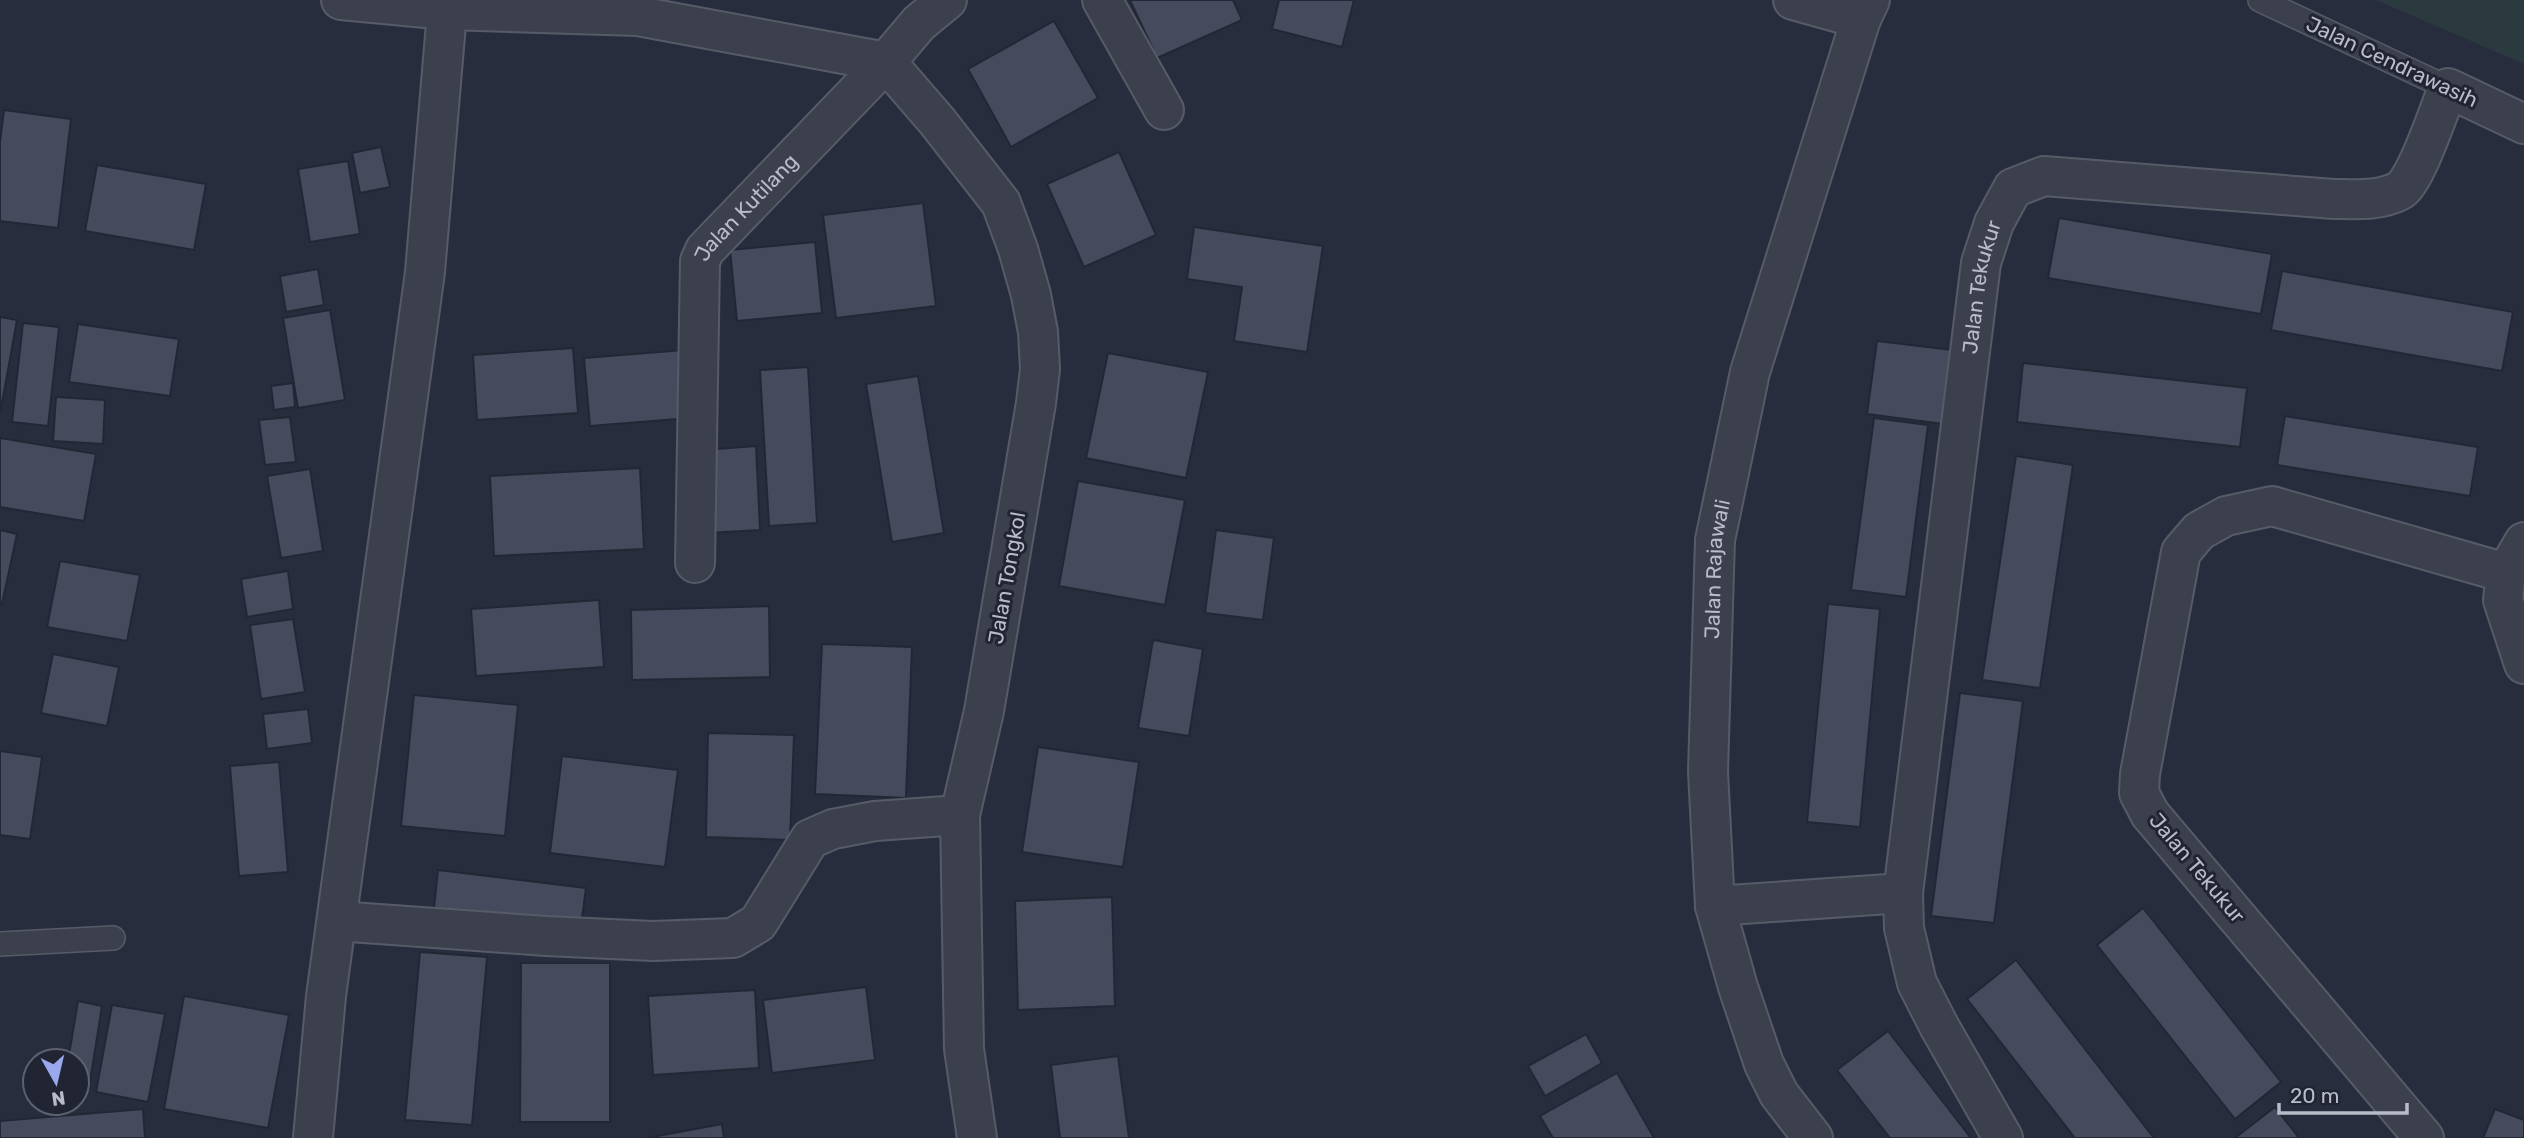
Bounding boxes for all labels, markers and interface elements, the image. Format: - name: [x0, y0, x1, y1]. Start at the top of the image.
- street label: Jalan Cendrawasih: [2302, 11, 2482, 112]
- street label: Jalan Kutilang: [689, 148, 803, 265]
- street label: Jalan Tekukur: [1957, 217, 2006, 355]
- street label: Jalan Rajawali: [1699, 497, 1735, 639]
- street label: Jalan Tongkol: [983, 510, 1030, 646]
- street label: Jalan Tekukur: [2144, 808, 2251, 928]
- north arrow: [21, 1047, 91, 1117]
- scale bar: [2279, 1072, 2407, 1116]
- text: 20 m: [2290, 1083, 2339, 1108]
- text: N: [50, 1086, 67, 1111]

